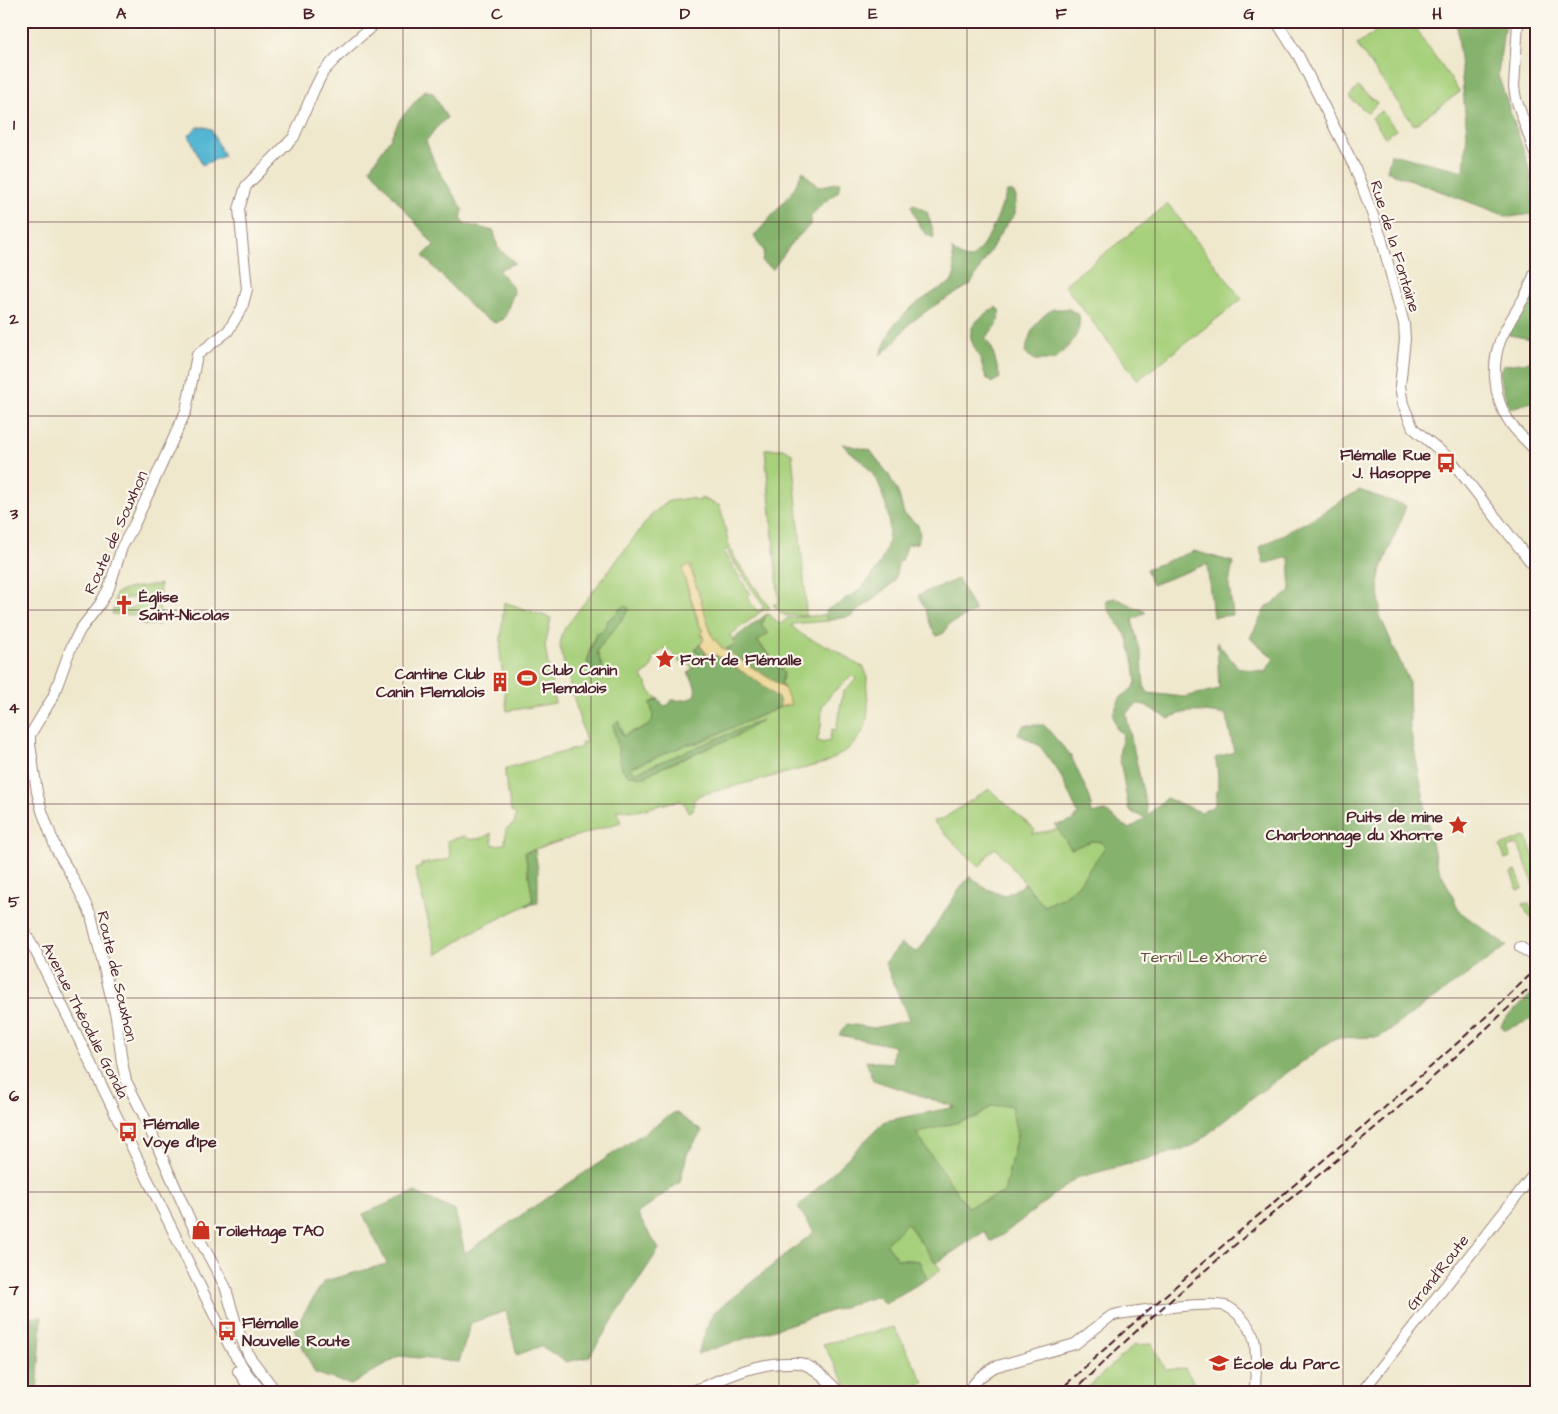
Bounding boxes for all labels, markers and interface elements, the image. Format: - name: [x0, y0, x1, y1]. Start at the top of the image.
- text: A: [116, 3, 127, 25]
- text: B: [303, 3, 315, 25]
- text: C: [491, 3, 503, 25]
- text: D: [680, 3, 691, 25]
- text: E: [868, 3, 878, 25]
- text: F: [1055, 3, 1067, 25]
- text: G: [1243, 3, 1255, 25]
- text: H: [1432, 3, 1442, 25]
- text: 1: [13, 114, 16, 136]
- street label: Rue de la Fontaine: [1365, 178, 1426, 315]
- text: 2: [8, 308, 19, 330]
- place label: Flémalle Rue J. Hasoppe: [1340, 444, 1431, 484]
- bus stop icon: Flémalle Rue J. Hasoppe: [1435, 452, 1457, 474]
- street label: Route de Souxhon: [79, 467, 153, 598]
- text: 3: [9, 503, 19, 525]
- place label: Église Saint-Nicolas: [138, 586, 230, 626]
- church icon: Église Saint-Nicolas: [113, 594, 135, 616]
- place icon: Fort de Flémalle: [654, 648, 676, 670]
- place label: Fort de Flémalle: [680, 649, 802, 671]
- place label: Club Canin Flemalois: [542, 659, 617, 699]
- place label: Cantine Club Canin Flemalois: [376, 663, 485, 703]
- sports icon: Club Canin Flemalois: [516, 667, 538, 689]
- building icon: Cantine Club Canin Flemalois: [489, 671, 511, 693]
- text: 4: [9, 697, 20, 719]
- place label: Puits de mine Charbonnage du Xhorre: [1266, 806, 1443, 848]
- place icon: Puits de mine Charbonnage du Xhorre: [1447, 814, 1469, 836]
- text: 5: [8, 891, 20, 913]
- street label: Route de Souxhon: [91, 909, 143, 1044]
- street label: Avenue Théodule Gonda: [36, 939, 134, 1102]
- park label: Terril Le Xhorré: [1141, 946, 1268, 968]
- text: 6: [9, 1085, 19, 1107]
- place label: Flémalle Voye d'Ipe: [142, 1113, 217, 1154]
- bus stop icon: Flémalle Voye d'Ipe: [117, 1121, 139, 1143]
- shop icon: Toilettage TAO: [190, 1219, 212, 1241]
- place label: Toilettage TAO: [215, 1220, 324, 1244]
- street label: Grand'Route: [1401, 1230, 1475, 1315]
- text: 7: [8, 1279, 19, 1301]
- place label: Flémalle Nouvelle Route: [242, 1312, 350, 1352]
- bus stop icon: Flémalle Nouvelle Route: [216, 1320, 238, 1342]
- school or university icon: École du Parc: [1208, 1352, 1230, 1374]
- place label: École du Parc: [1234, 1353, 1341, 1375]

